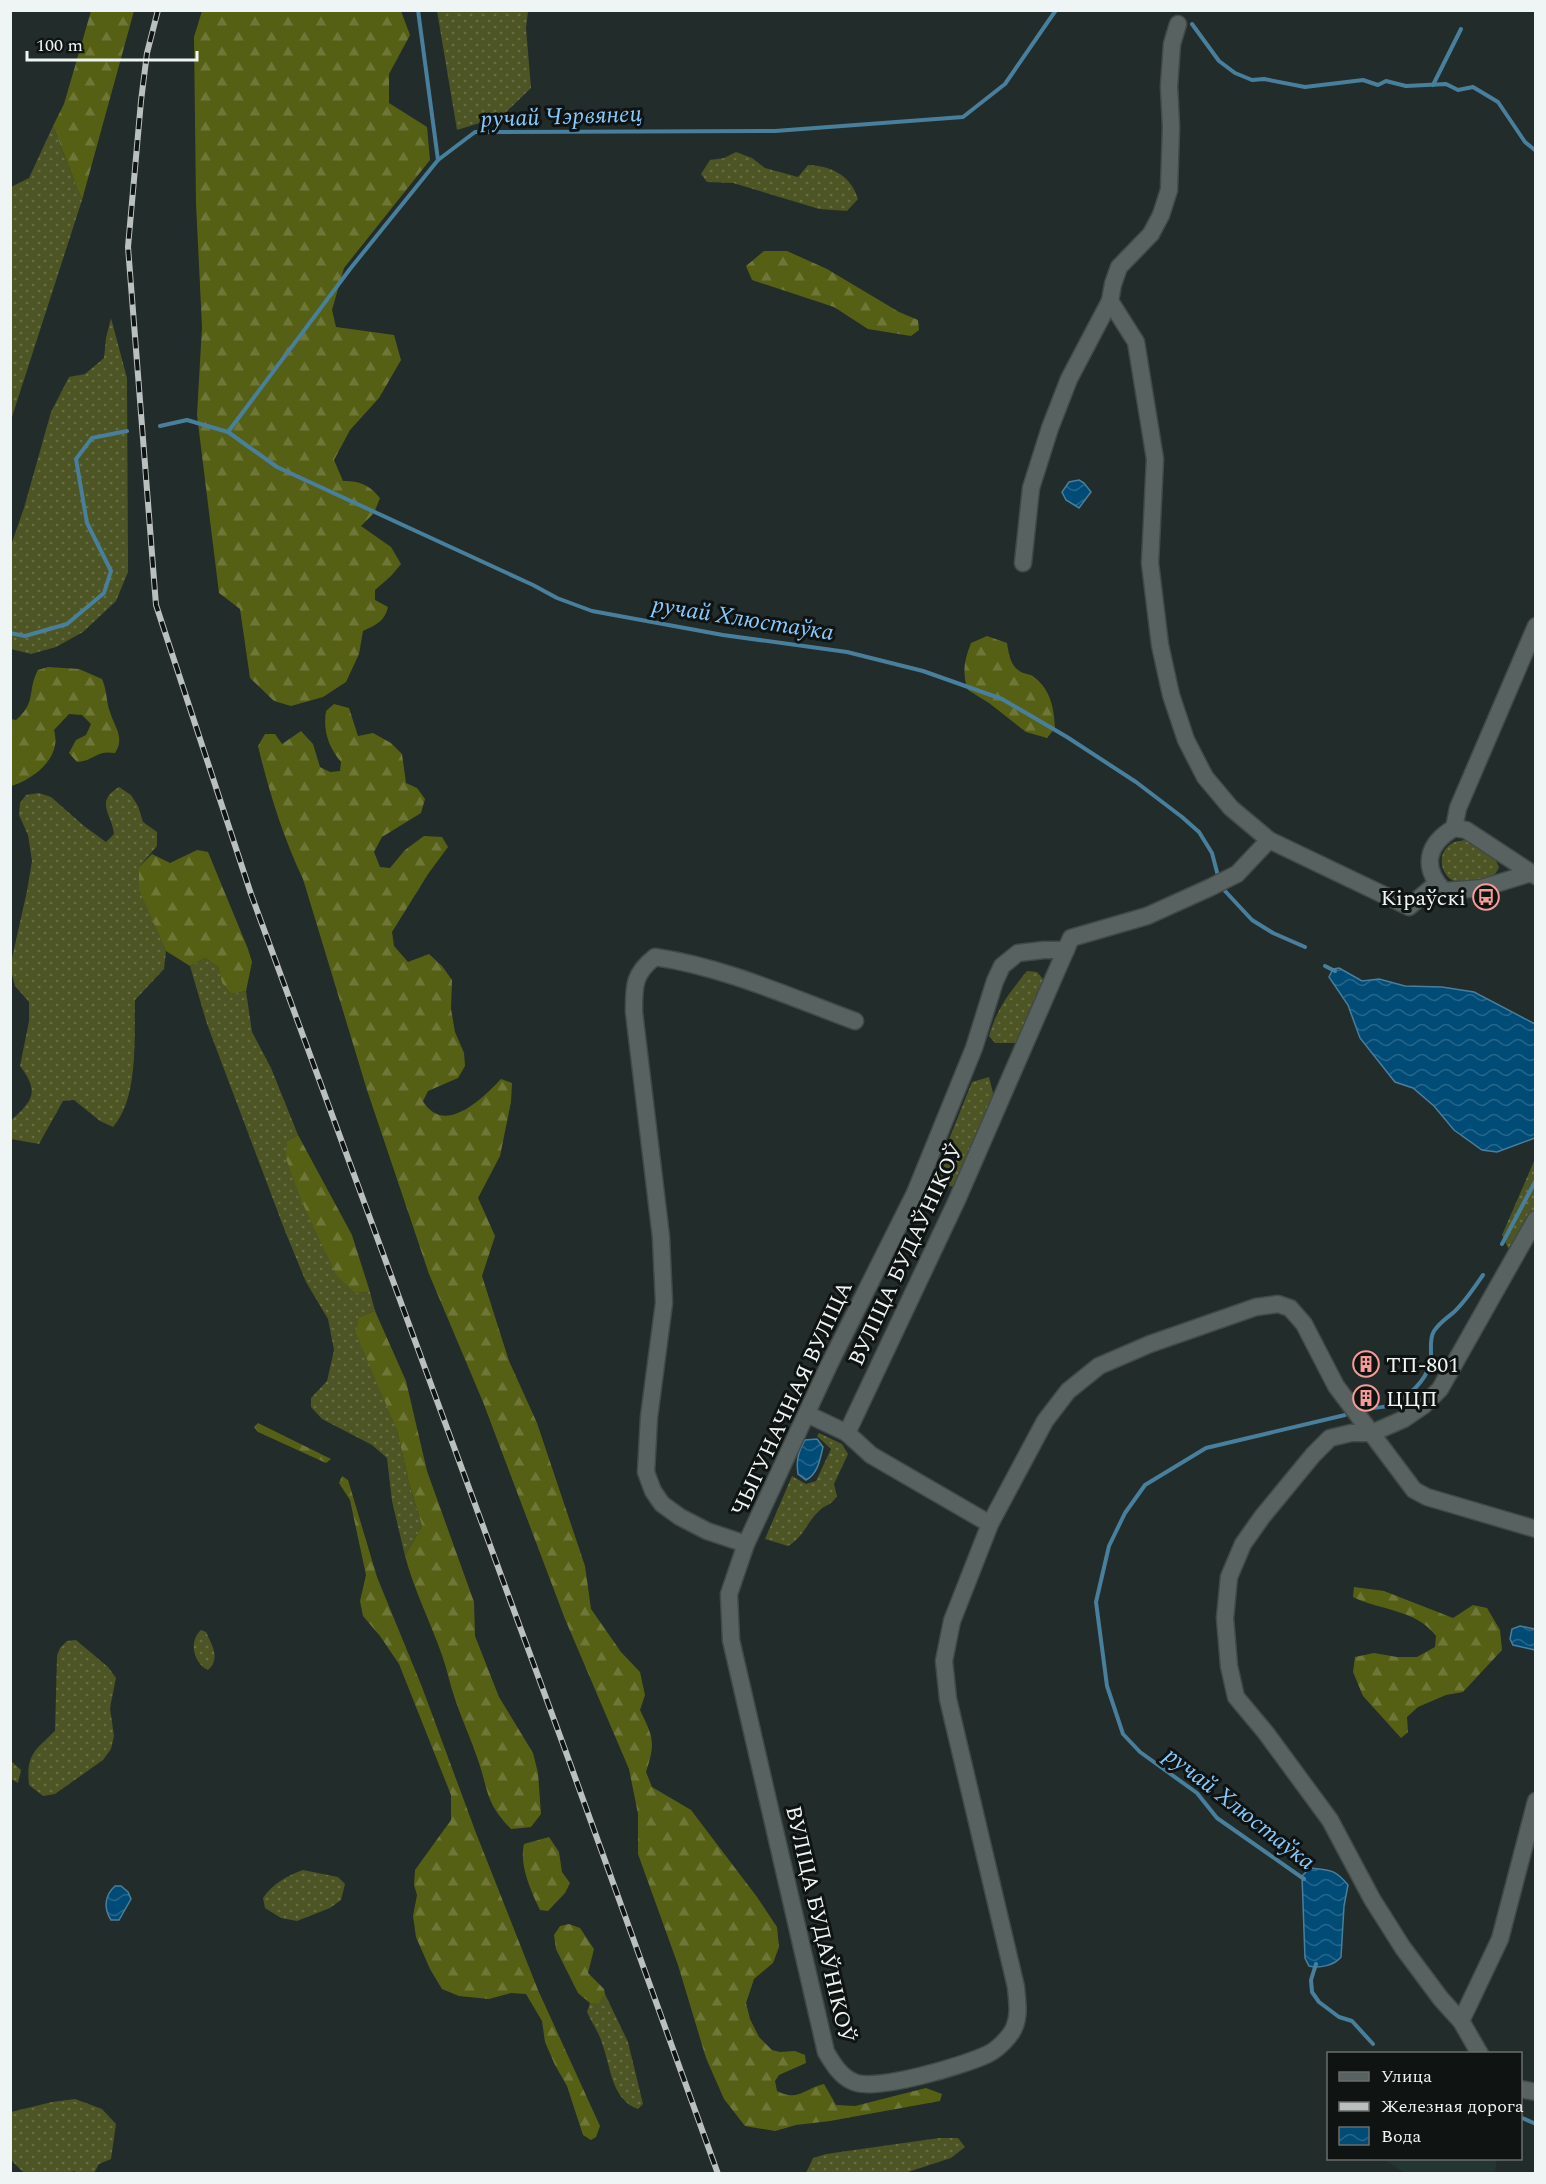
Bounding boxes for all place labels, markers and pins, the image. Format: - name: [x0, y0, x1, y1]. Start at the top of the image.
- place label: Кіраўскі: [1380, 882, 1466, 915]
- bus stop icon: Кіраўскі: [1471, 882, 1501, 912]
- building icon: ТП-801: [1351, 1349, 1381, 1379]
- place label: ТП-801: [1386, 1349, 1459, 1382]
- building icon: ЦЦП: [1351, 1383, 1381, 1413]
- place label: ЦЦП: [1386, 1383, 1438, 1416]

